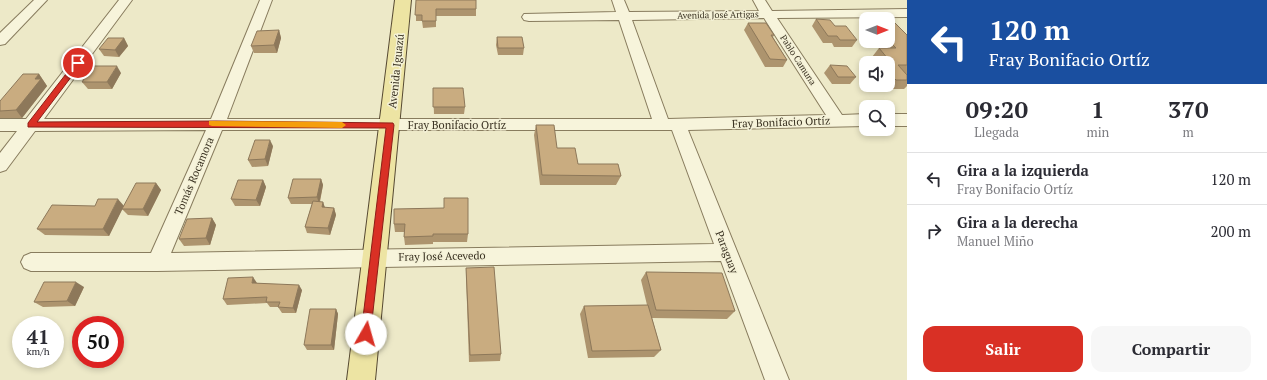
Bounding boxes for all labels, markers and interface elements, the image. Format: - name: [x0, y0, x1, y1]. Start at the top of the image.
- street label: Avenida José Artigas: [677, 8, 759, 22]
- text: 120 m: [989, 11, 1070, 48]
- north arrow: [859, 12, 895, 48]
- map controls: [859, 12, 895, 136]
- icon: left: [923, 16, 975, 68]
- street label: Avenida Iguazú: [385, 32, 407, 109]
- street label: Pablo Camuna: [777, 32, 819, 88]
- pin: [61, 46, 95, 80]
- text: Fray Bonifacio Ortíz: [989, 47, 1150, 71]
- icon: arrive: [67, 52, 89, 74]
- button: sound: [859, 56, 895, 92]
- text: 09:20: [965, 93, 1028, 125]
- text: 1: [1091, 93, 1105, 125]
- text: 370: [1168, 93, 1208, 125]
- button: search: [859, 100, 895, 136]
- street label: Fray Bonifacio Ortíz: [732, 113, 830, 131]
- street label: Fray Bonifacio Ortíz: [408, 118, 506, 132]
- text: Llegada: [974, 123, 1019, 141]
- text: min: [1086, 123, 1109, 141]
- text: m: [1183, 123, 1194, 141]
- street label: Tomás Rocamora: [171, 134, 217, 217]
- text: Gira a la izquierda: [957, 160, 1089, 180]
- icon: left: [923, 168, 945, 190]
- text: 120 m: [1210, 169, 1251, 189]
- text: Fray Bonifacio Ortíz: [957, 180, 1073, 198]
- text: Gira a la derecha: [957, 212, 1078, 232]
- icon: right: [923, 220, 945, 242]
- text: 200 m: [1210, 221, 1251, 241]
- street label: Paraguay: [712, 228, 742, 276]
- text: Manuel Miño: [957, 232, 1034, 250]
- street label: Fray José Acevedo: [398, 248, 486, 264]
- position arrow: [345, 313, 387, 355]
- speed limit sign: 50: [72, 316, 124, 368]
- text: 41: [27, 323, 49, 350]
- button: Salir: [923, 326, 1083, 372]
- button: Compartir: [1091, 326, 1251, 372]
- text: km/h: [26, 345, 50, 358]

